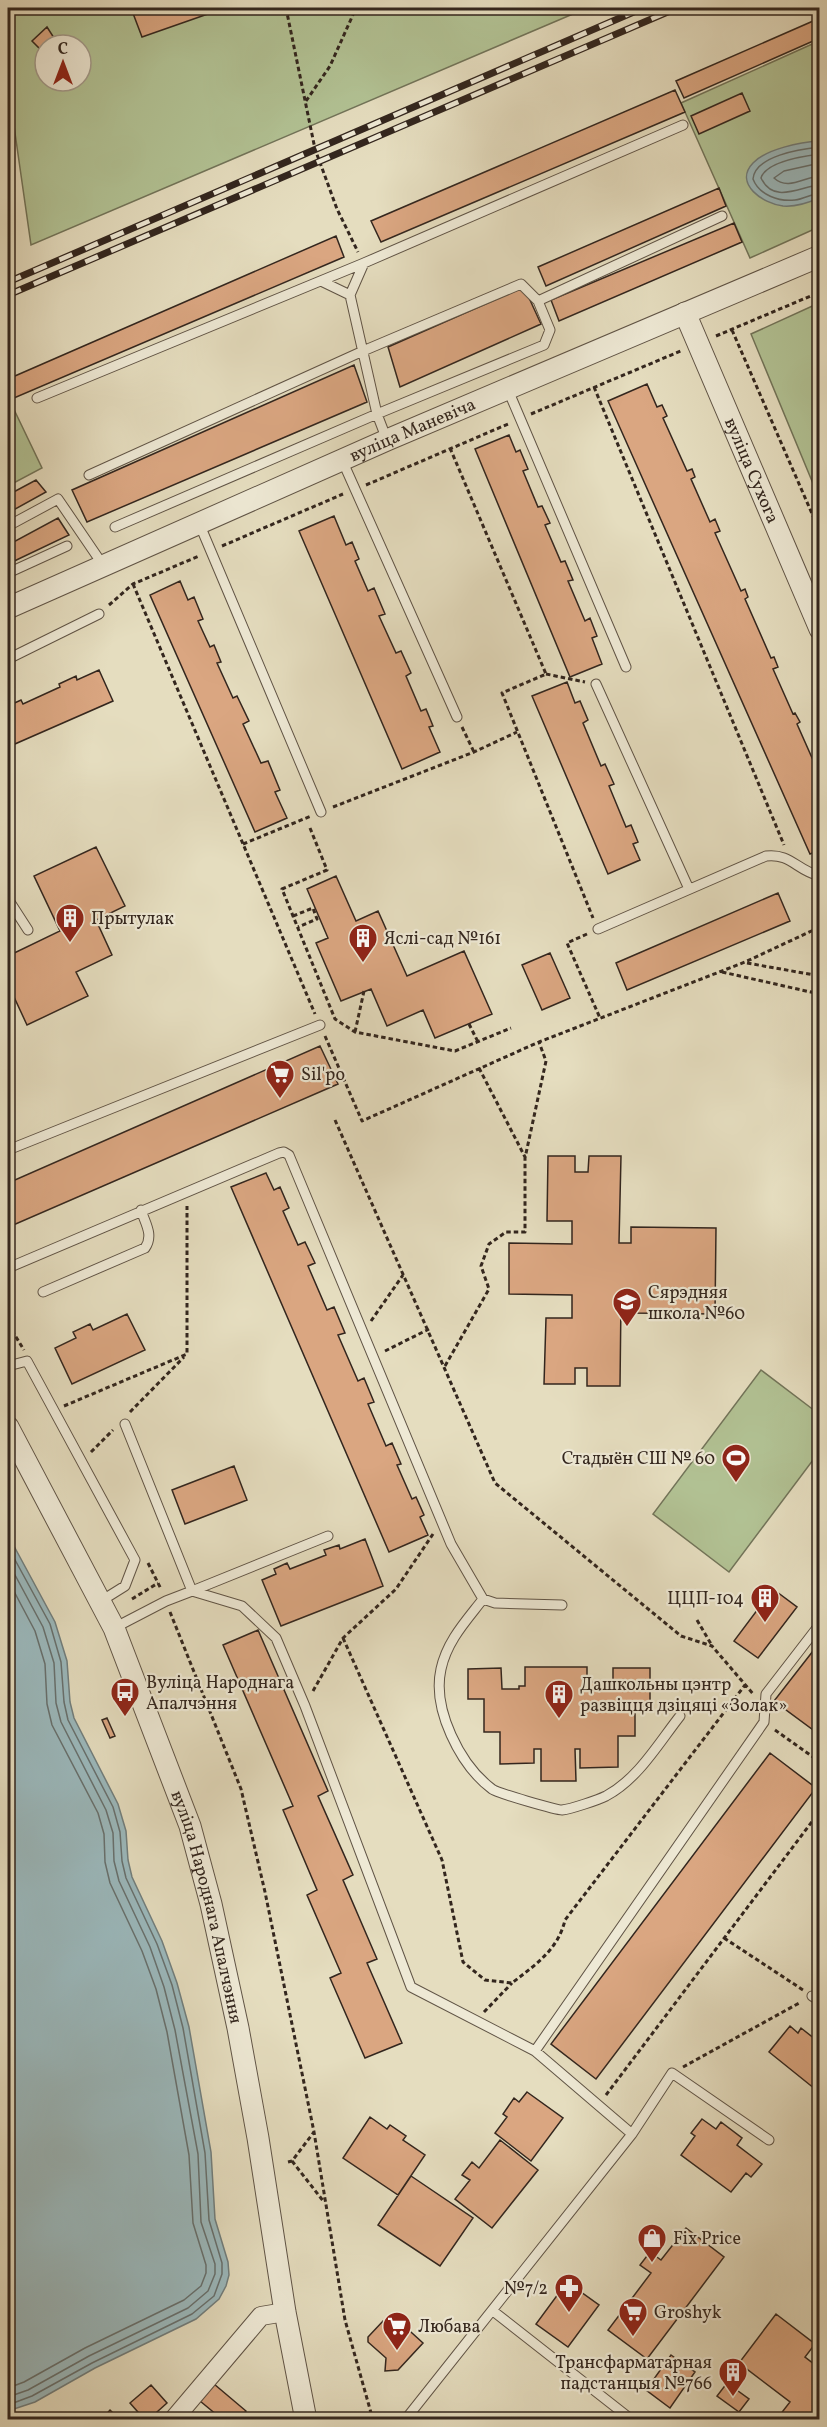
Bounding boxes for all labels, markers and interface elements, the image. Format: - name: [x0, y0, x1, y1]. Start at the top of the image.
- north arrow: [33, 33, 93, 93]
- text: С: [58, 39, 68, 61]
- street label: вуліца Маневіча: [346, 393, 480, 469]
- street label: вуліца Сухога: [717, 414, 784, 528]
- building icon: Прытулак: [54, 902, 86, 944]
- place label: Прытулак: [91, 907, 174, 932]
- building icon: Яслі-сад №161: [347, 922, 379, 964]
- place label: Яслі-сад №161: [384, 927, 501, 952]
- supermarket icon: Sil'po: [264, 1058, 296, 1100]
- place label: Sil'po: [301, 1063, 345, 1088]
- place label: Сярэдняя школа №60: [648, 1281, 745, 1327]
- school or university icon: Сярэдняя школа №60: [611, 1286, 643, 1328]
- sports icon: Стадыён СШ № 60: [720, 1442, 752, 1484]
- place label: Стадыён СШ № 60: [562, 1447, 715, 1472]
- building icon: ЦЦП-104: [749, 1582, 781, 1624]
- place label: ЦЦП-104: [667, 1587, 744, 1612]
- place label: Вуліца Народнага Апалчэння: [146, 1671, 294, 1717]
- place label: Дашкольны цэнтр развіцця дзіцяці «Золак»: [580, 1673, 787, 1719]
- bus stop icon: Вуліца Народнага Апалчэння: [109, 1676, 141, 1718]
- building icon: Дашкольны цэнтр развіцця дзіцяці «Золак»: [543, 1678, 575, 1720]
- street label: вуліца Народнага Апалчэння: [163, 1787, 248, 2026]
- shop icon: Fix Price: [636, 2222, 668, 2264]
- place label: Fix Price: [673, 2227, 741, 2252]
- pharmacy icon: №7/2: [553, 2272, 585, 2314]
- place label: №7/2: [504, 2277, 548, 2302]
- supermarket icon: Groshyk: [617, 2296, 649, 2338]
- place label: Groshyk: [654, 2301, 722, 2326]
- supermarket icon: Любава: [381, 2310, 413, 2352]
- place label: Любава: [418, 2315, 480, 2340]
- place label: Трансфарматарная падстанцыя №766: [555, 2351, 712, 2397]
- building icon: Трансфарматарная падстанцыя №766: [717, 2356, 749, 2398]

